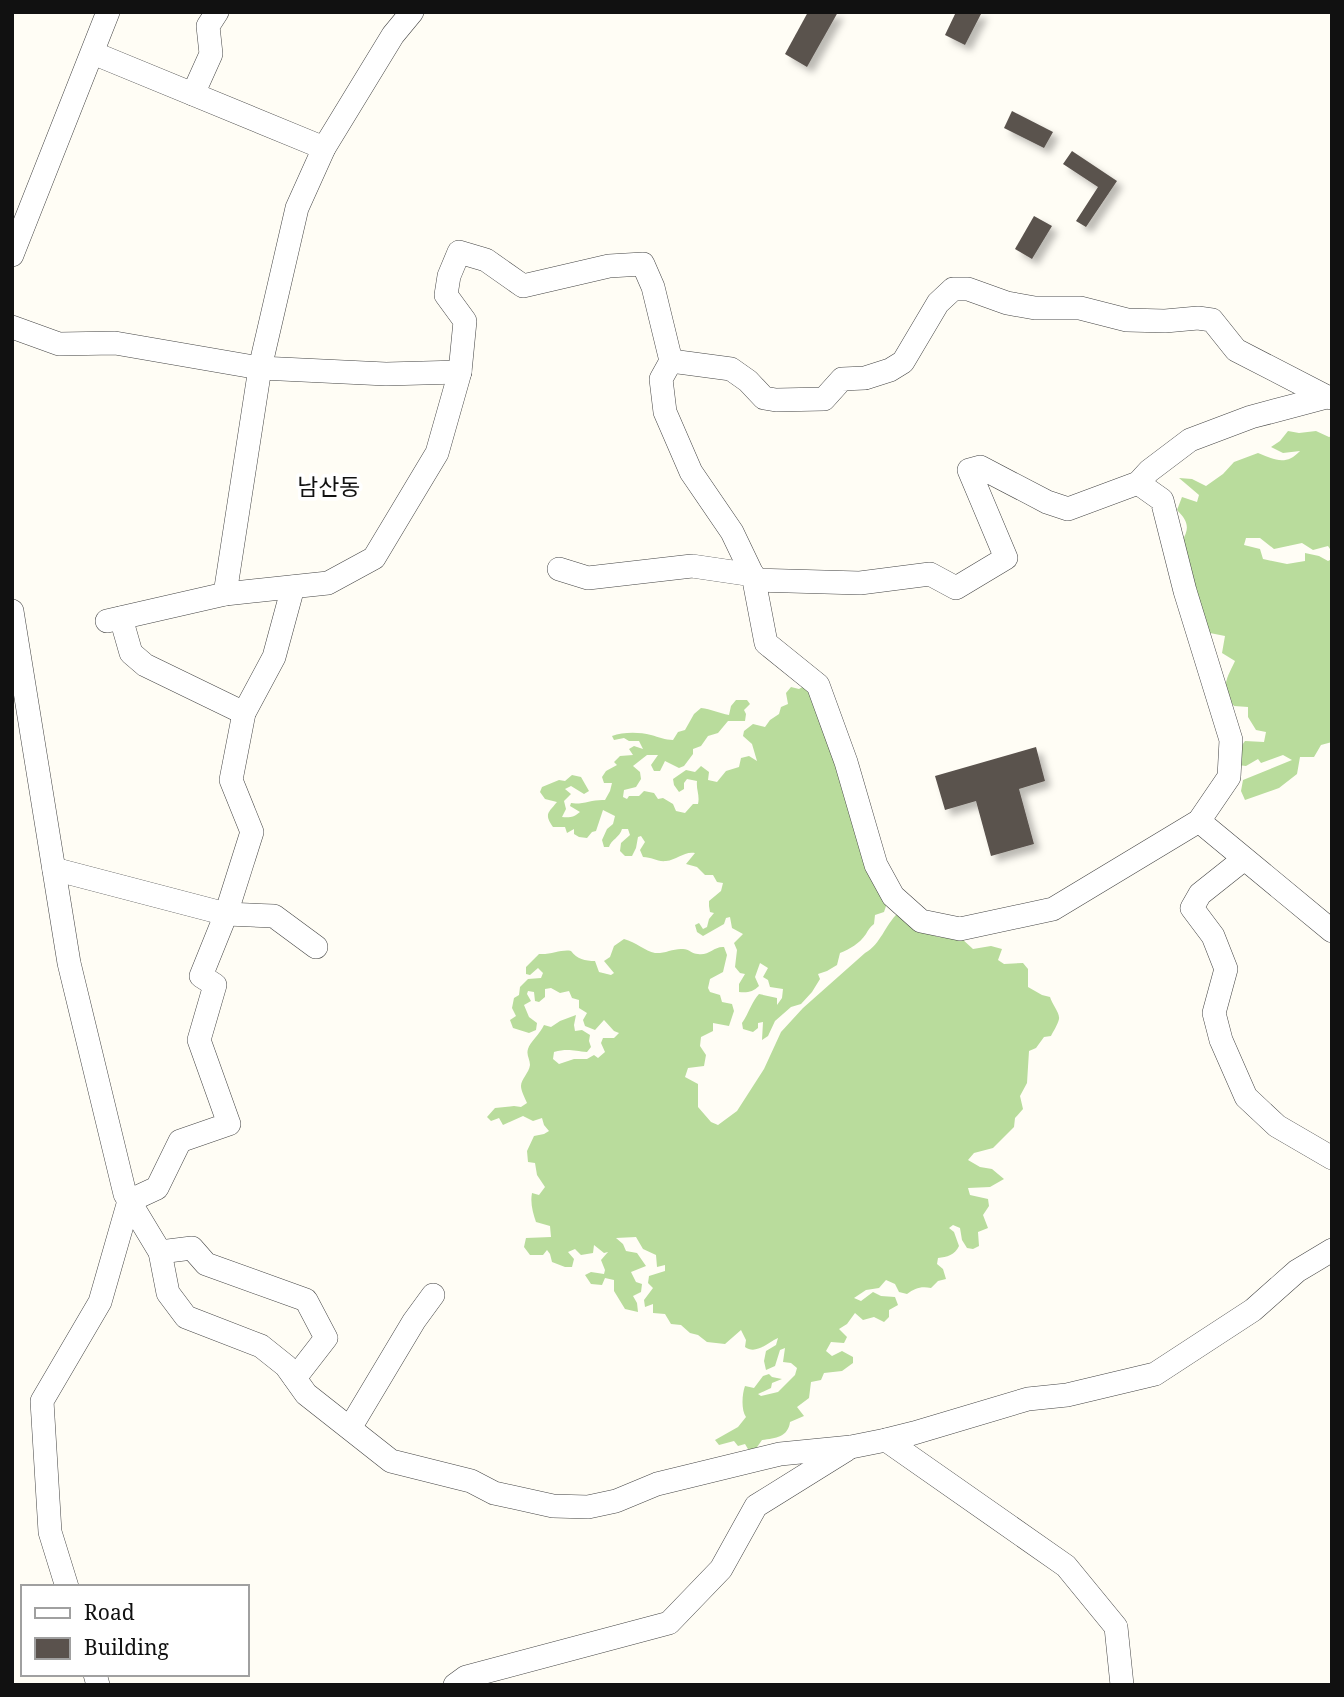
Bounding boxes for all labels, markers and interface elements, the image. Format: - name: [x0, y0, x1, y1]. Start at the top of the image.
- district label: 남산동: [297, 470, 361, 502]
- legend: [21, 1585, 248, 1676]
- text: Road: [84, 1598, 135, 1626]
- text: Building: [84, 1633, 169, 1661]

